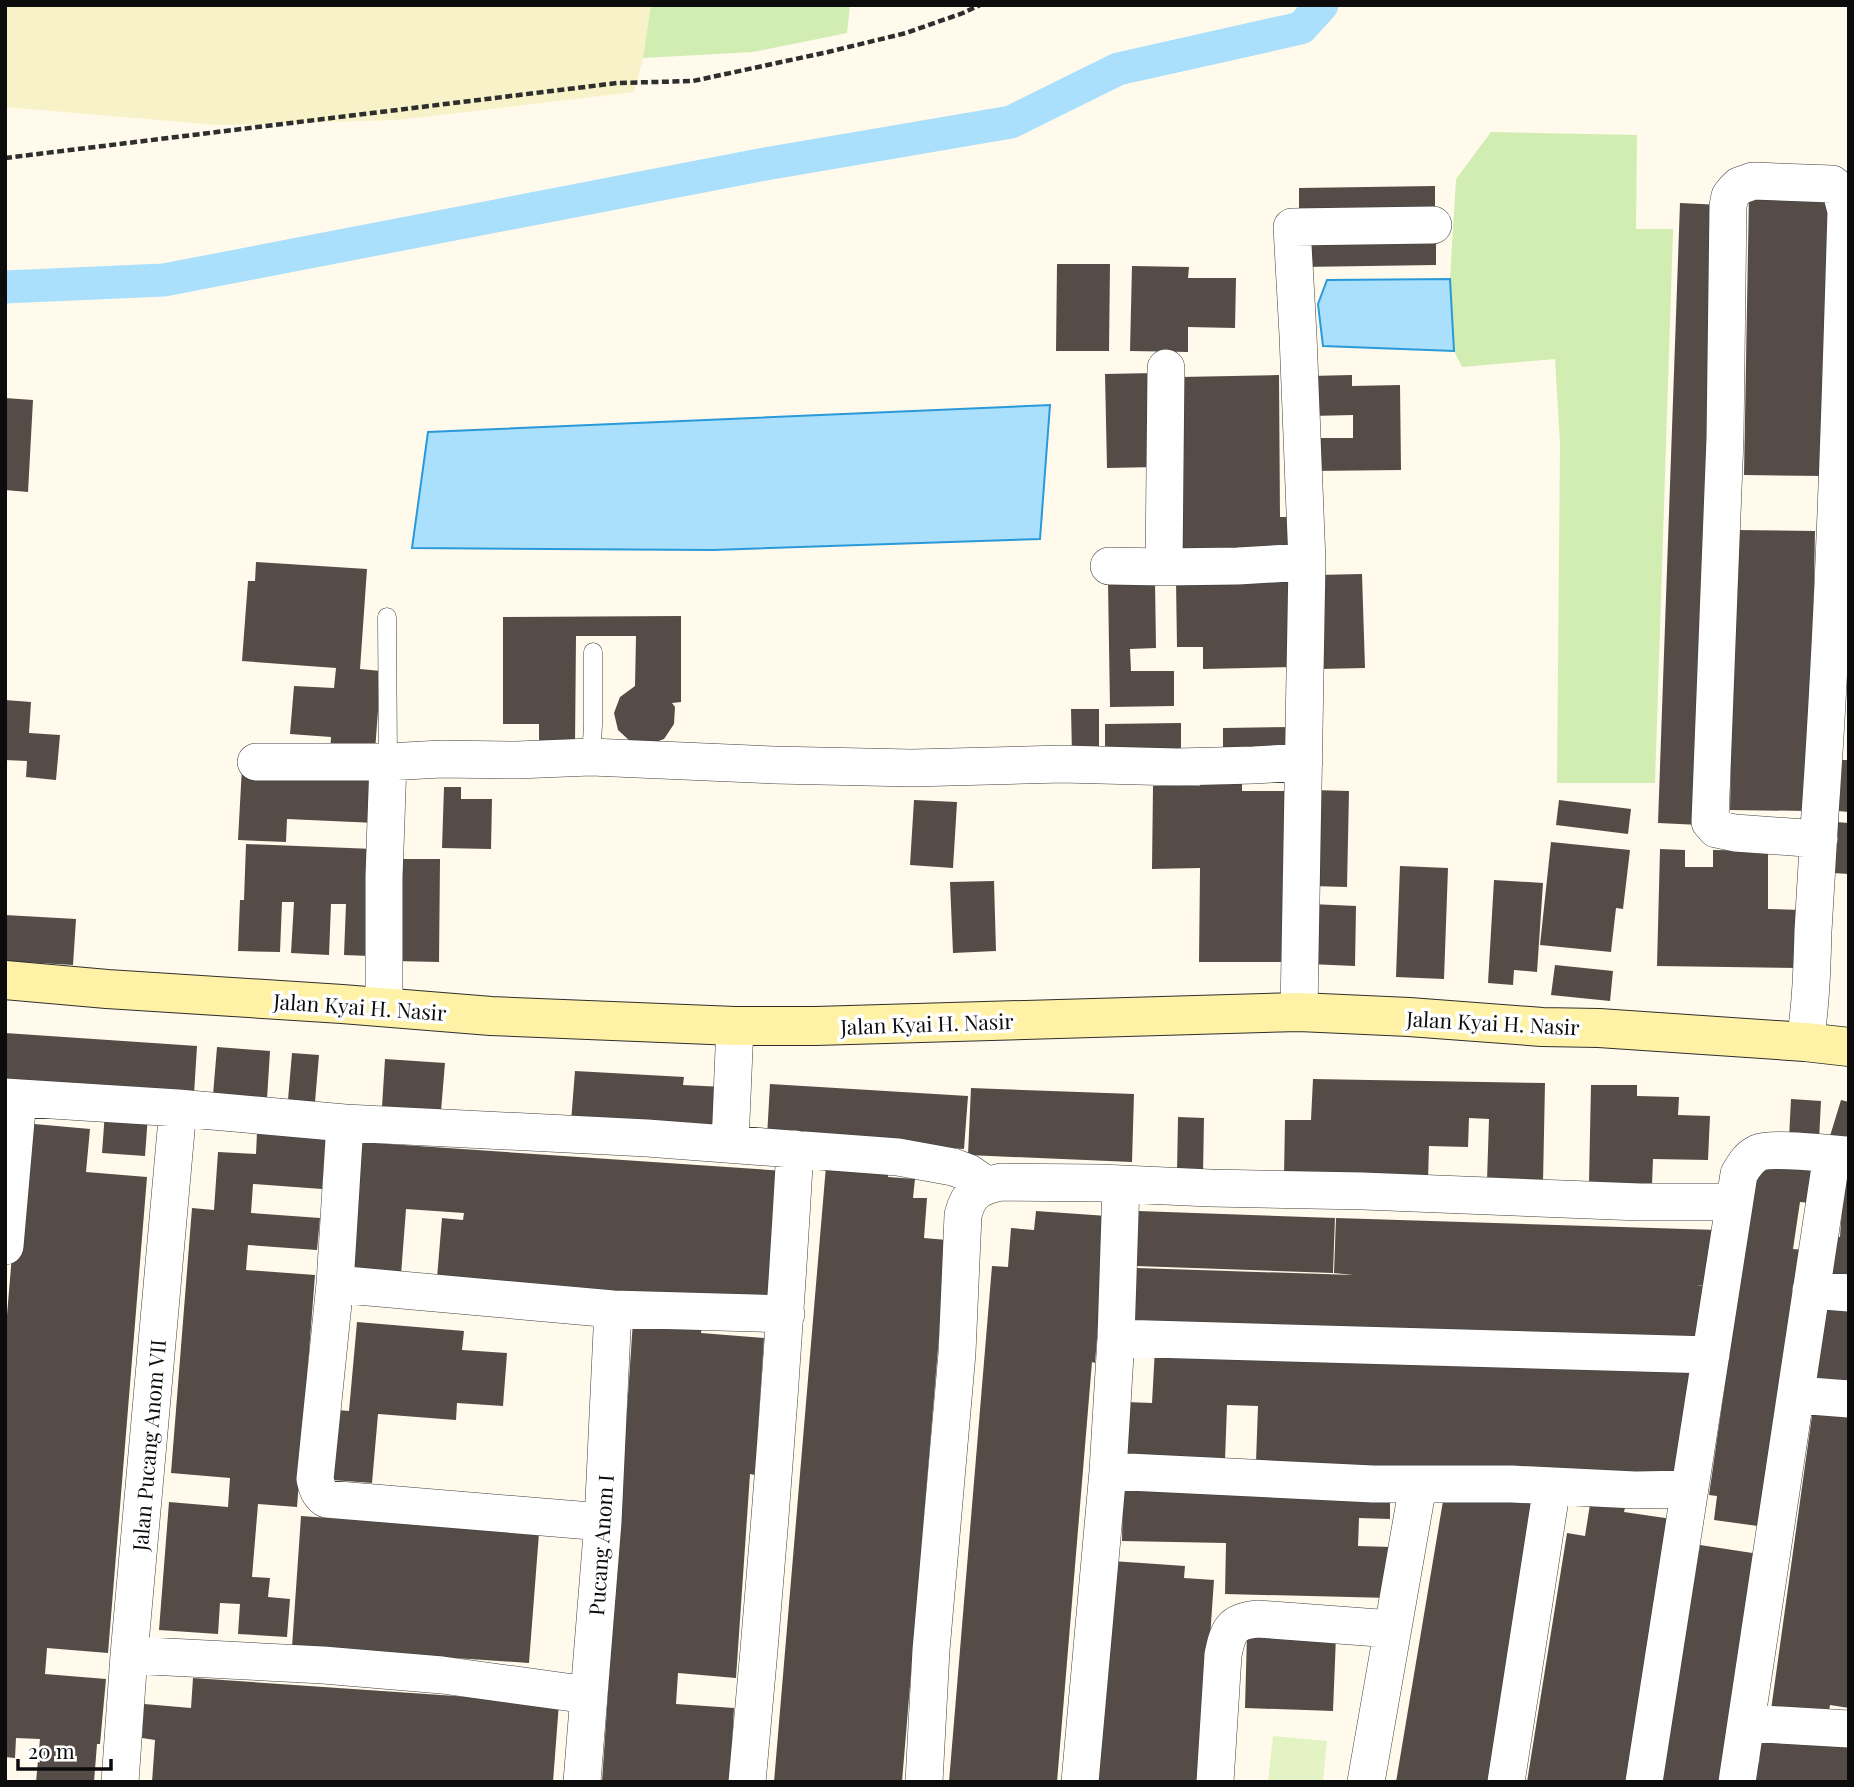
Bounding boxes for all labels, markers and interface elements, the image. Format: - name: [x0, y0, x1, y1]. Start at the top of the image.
- street label: Jalan Kyai H. Nasir: [272, 986, 448, 1026]
- street label: Jalan Kyai H. Nasir: [1405, 1003, 1581, 1041]
- street label: Jalan Kyai H. Nasir: [839, 1006, 1015, 1040]
- street label: Jalan Pucang Anom VII: [125, 1338, 171, 1553]
- street label: Pucang Anom I: [581, 1474, 619, 1616]
- scale bar: [18, 1728, 110, 1772]
- text: 20 m: [28, 1736, 75, 1764]

